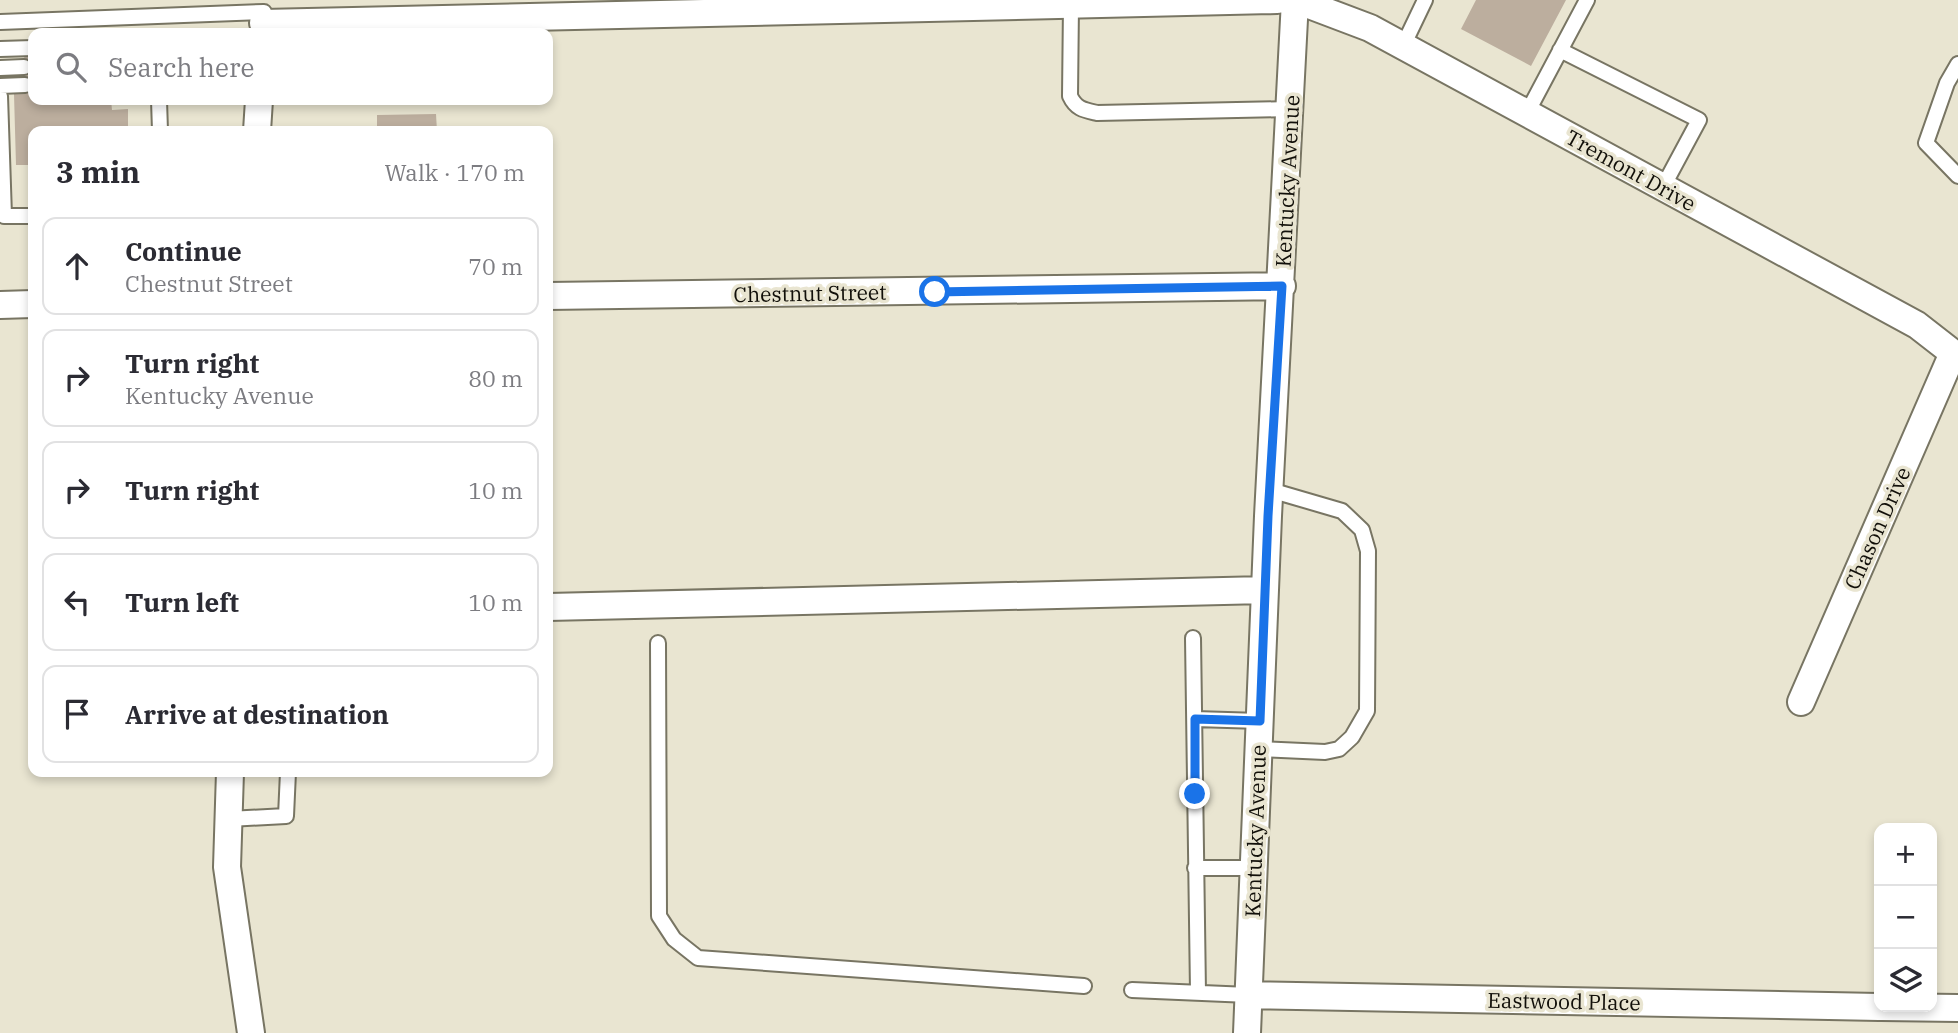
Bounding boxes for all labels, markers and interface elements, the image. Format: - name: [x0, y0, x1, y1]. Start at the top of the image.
- search box: [28, 28, 553, 105]
- icon: search: [52, 48, 90, 86]
- text: Search here: [108, 50, 254, 84]
- street label: Kentucky Avenue: [1269, 94, 1305, 268]
- street label: Tremont Drive: [1561, 123, 1701, 217]
- text: 3 min: [56, 152, 140, 191]
- text: Walk · 170 m: [384, 157, 525, 187]
- text: Continue: [125, 234, 242, 268]
- icon: ahead: [58, 247, 96, 285]
- text: 70 m: [468, 251, 523, 281]
- text: Chestnut Street: [125, 268, 293, 298]
- route start: [919, 276, 950, 307]
- street label: Chestnut Street: [733, 278, 887, 308]
- text: Turn right: [125, 346, 259, 380]
- icon: right: [58, 359, 96, 397]
- text: 80 m: [468, 363, 523, 393]
- text: Kentucky Avenue: [125, 380, 314, 410]
- street label: Chason Drive: [1837, 462, 1917, 594]
- icon: right: [58, 471, 96, 509]
- text: Turn right: [125, 473, 259, 507]
- text: 10 m: [468, 475, 523, 505]
- icon: left: [58, 583, 96, 621]
- text: Turn left: [125, 585, 239, 619]
- text: 10 m: [468, 587, 523, 617]
- icon: arrive: [58, 695, 96, 733]
- text: Arrive at destination: [125, 697, 389, 731]
- street label: Kentucky Avenue: [1238, 744, 1272, 918]
- route end: [1179, 778, 1210, 809]
- map controls: [1874, 823, 1937, 1012]
- button: +: [1874, 823, 1937, 886]
- button: −: [1874, 886, 1937, 949]
- button: layers: [1874, 949, 1937, 1012]
- street label: Eastwood Place: [1487, 986, 1641, 1016]

